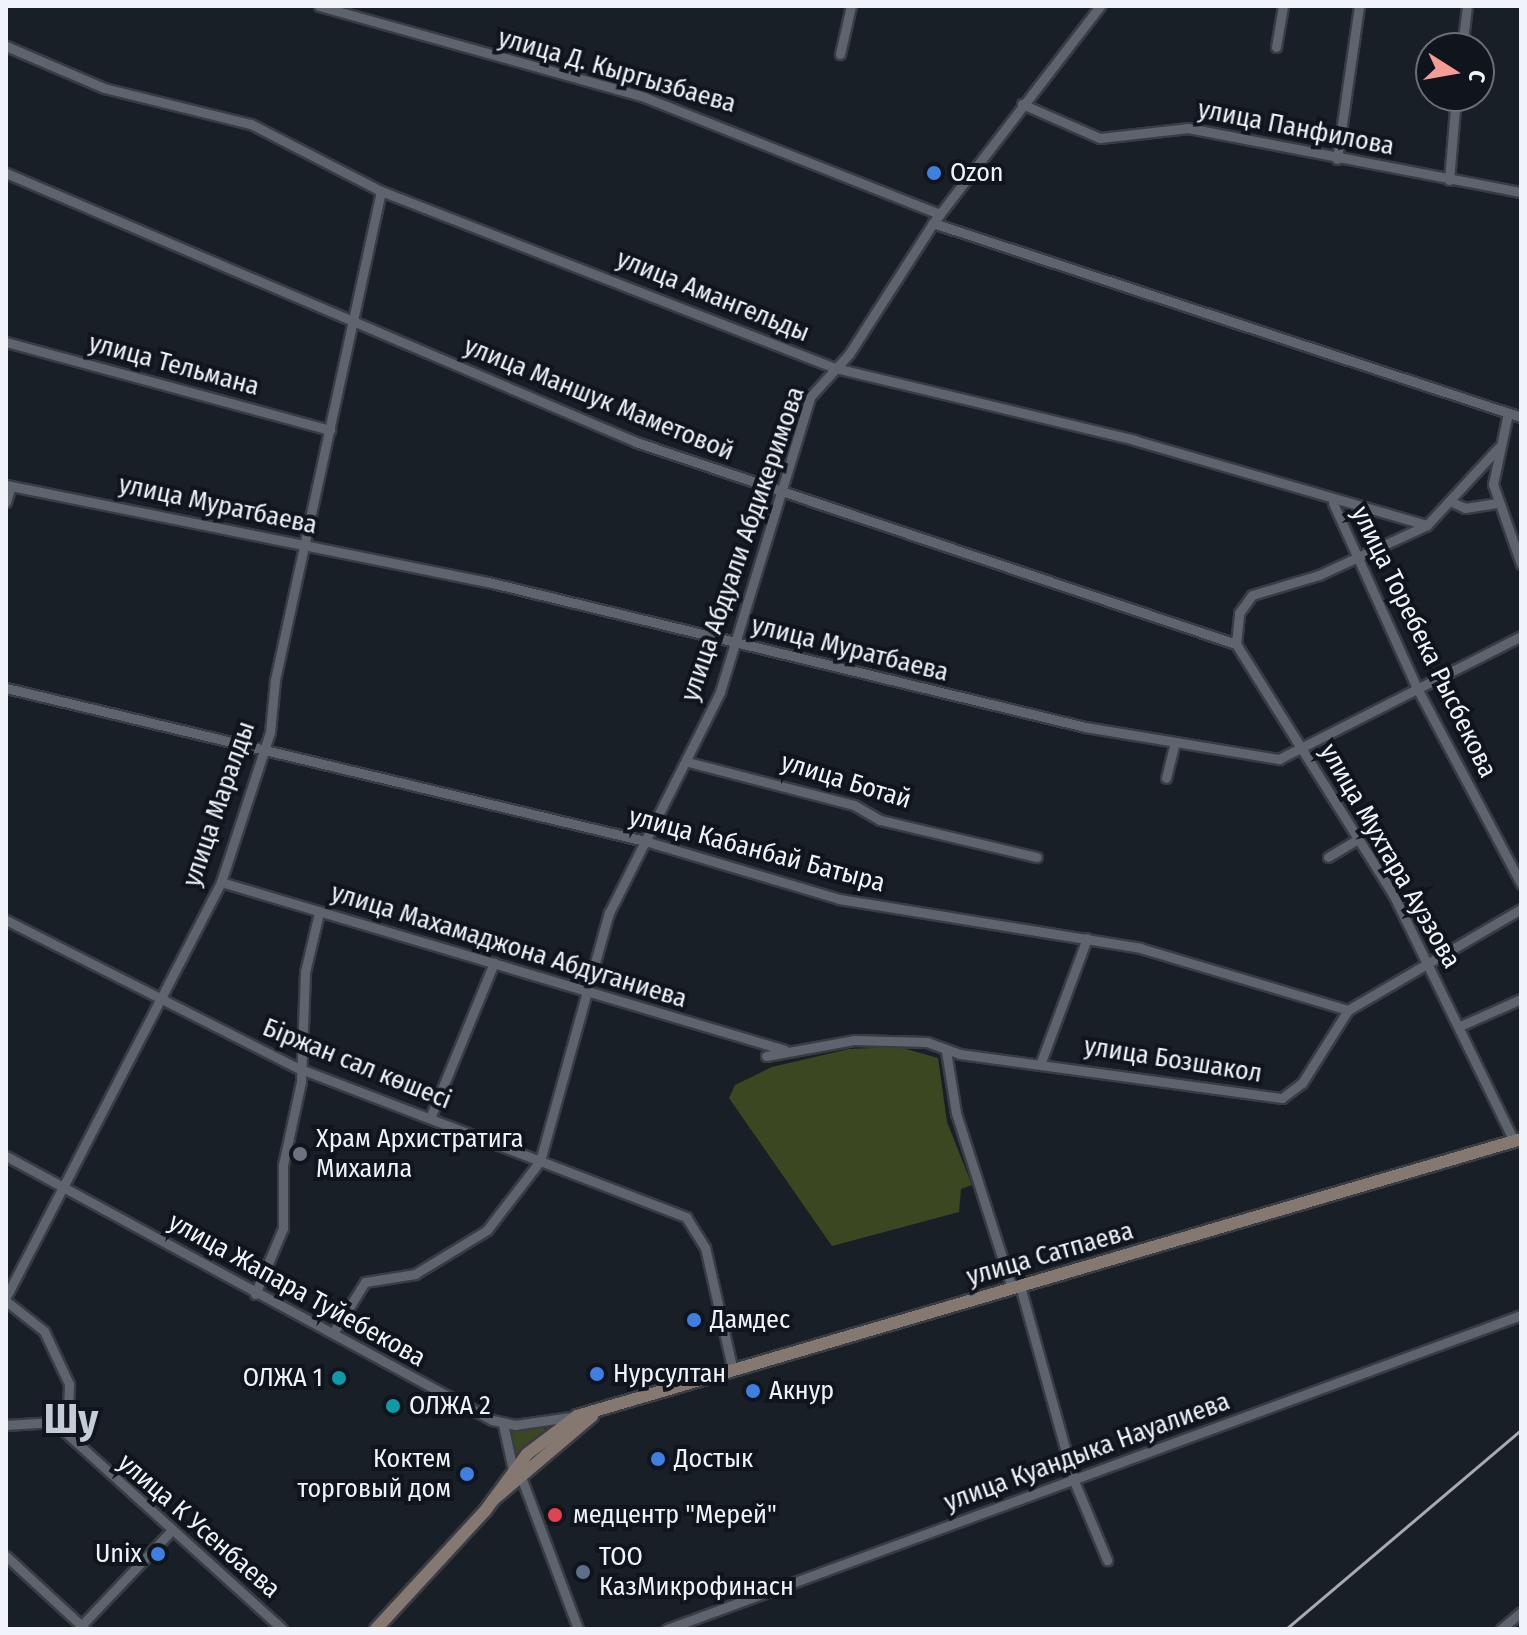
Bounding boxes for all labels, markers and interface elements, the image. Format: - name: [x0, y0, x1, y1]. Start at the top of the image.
- street label: улица Д. Кыргызбаева: [495, 22, 739, 120]
- north arrow: [1415, 32, 1495, 112]
- text: С: [1463, 68, 1491, 85]
- street label: улица Панфилова: [1195, 94, 1397, 162]
- place label: Ozon: [950, 157, 1004, 189]
- marker: Ozon: [925, 164, 943, 182]
- street label: улица Амангельды: [612, 243, 814, 349]
- street label: улица Тельмана: [85, 327, 263, 403]
- street label: улица Маншук Маметовой: [460, 331, 738, 467]
- street label: улица Абдуали Абдикеримова: [674, 383, 812, 705]
- street label: улица Муратбаева: [116, 469, 320, 541]
- street label: улица Торебека Рысбекова: [1345, 501, 1503, 783]
- street label: улица Муратбаева: [748, 609, 952, 689]
- street label: улица Маралды: [176, 717, 262, 891]
- street label: улица Мухтара Ауэзова: [1313, 738, 1467, 974]
- street label: улица Ботай: [777, 746, 915, 816]
- street label: улица Кабанбай Батыра: [626, 801, 888, 899]
- street label: улица Махамаджона Абдуганиева: [327, 877, 691, 1015]
- street label: Біржан сал көшесі: [258, 1012, 456, 1116]
- street label: улица Бозшакол: [1082, 1031, 1264, 1089]
- place label: Храм Архистратига Михаила: [316, 1123, 523, 1184]
- marker: Храм Архистратига Михаила: [291, 1145, 309, 1163]
- street label: улица Жапара Туйебекова: [163, 1206, 431, 1374]
- street label: улица Сатпаева: [963, 1215, 1137, 1293]
- place label: Дамдес: [710, 1304, 790, 1336]
- marker: Дамдес: [685, 1311, 703, 1329]
- place label: Нурсултан: [613, 1358, 726, 1390]
- place label: ОЛЖА 1: [243, 1362, 323, 1394]
- marker: Нурсултан: [588, 1365, 606, 1383]
- marker: ОЛЖА 1: [330, 1369, 348, 1387]
- place label: Акнур: [769, 1375, 834, 1407]
- marker: Акнур: [744, 1382, 762, 1400]
- street label: улица Куандыка Науалиева: [940, 1386, 1234, 1518]
- place label: ОЛЖА 2: [409, 1390, 491, 1422]
- district label: Шу: [44, 1394, 98, 1444]
- marker: ОЛЖА 2: [384, 1397, 402, 1415]
- place label: Коктем торговый дом: [298, 1443, 451, 1504]
- place label: Достык: [674, 1443, 753, 1475]
- street label: улица К Усенбаева: [112, 1447, 286, 1605]
- marker: Достык: [649, 1450, 667, 1468]
- marker: Коктем торговый дом: [458, 1465, 476, 1483]
- place label: медцентр "Мерей": [573, 1499, 777, 1531]
- marker: медцентр "Мерей": [544, 1504, 566, 1526]
- place label: Unix: [95, 1538, 142, 1570]
- place label: ТОО КазМикрофинасн: [599, 1541, 794, 1602]
- marker: Unix: [149, 1545, 167, 1563]
- marker: ТОО КазМикрофинасн: [574, 1563, 592, 1581]

